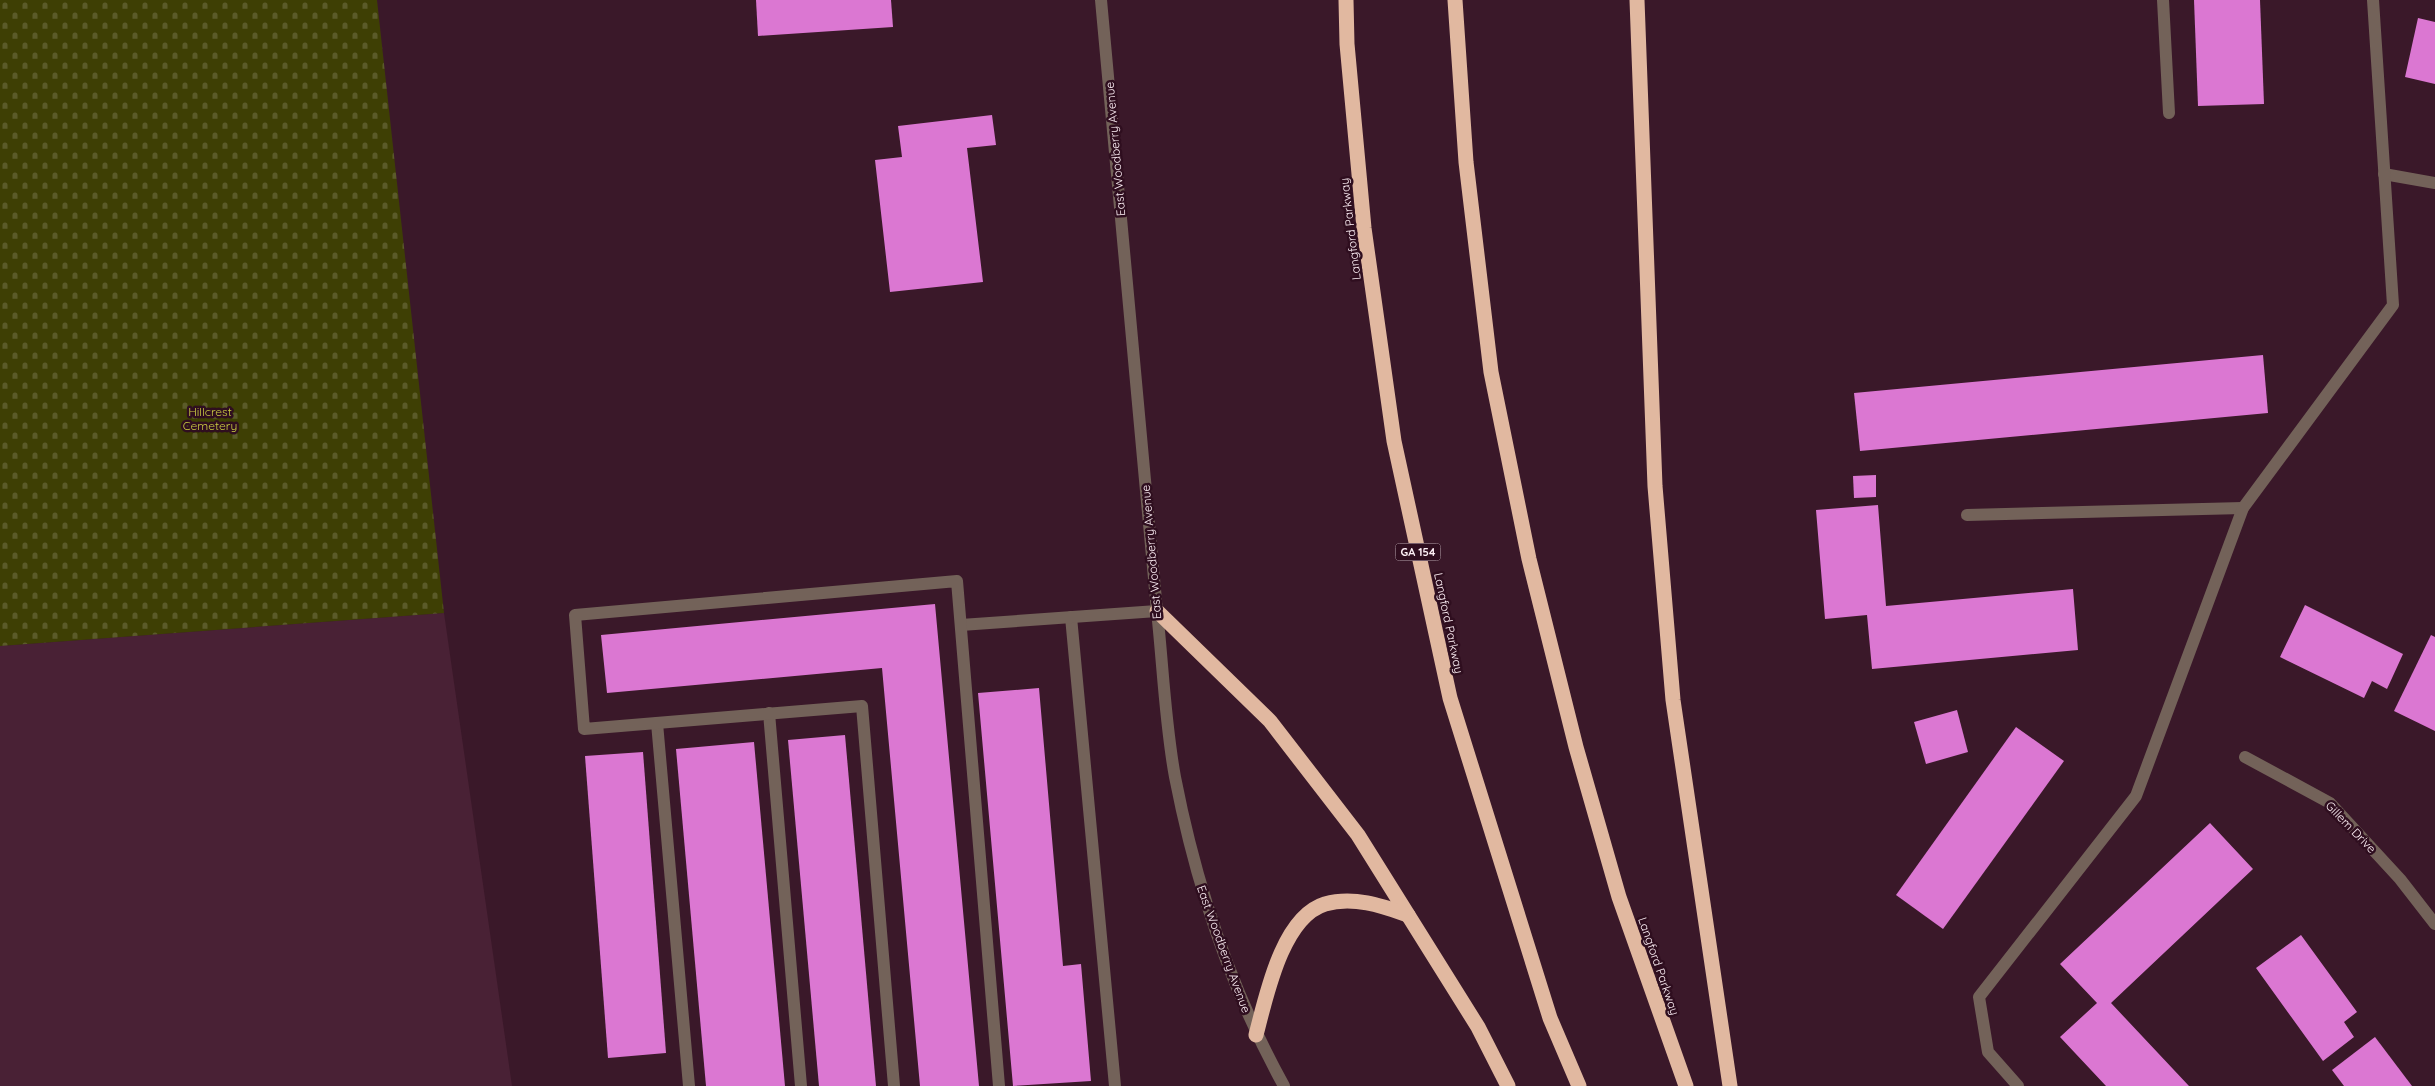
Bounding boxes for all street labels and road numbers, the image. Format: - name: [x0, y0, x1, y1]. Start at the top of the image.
- street label: East Woodberry Avenue: [1102, 81, 1128, 217]
- street label: Langford Parkway: [1336, 177, 1364, 281]
- street label: East Woodberry Avenue: [1138, 484, 1164, 620]
- road number: GA 154: [1396, 544, 1440, 560]
- street label: Langford Parkway: [1431, 571, 1467, 675]
- street label: Gillem Drive: [2323, 798, 2380, 856]
- street label: East Woodberry Avenue: [1194, 883, 1254, 1015]
- street label: Langford Parkway: [1635, 915, 1683, 1017]

